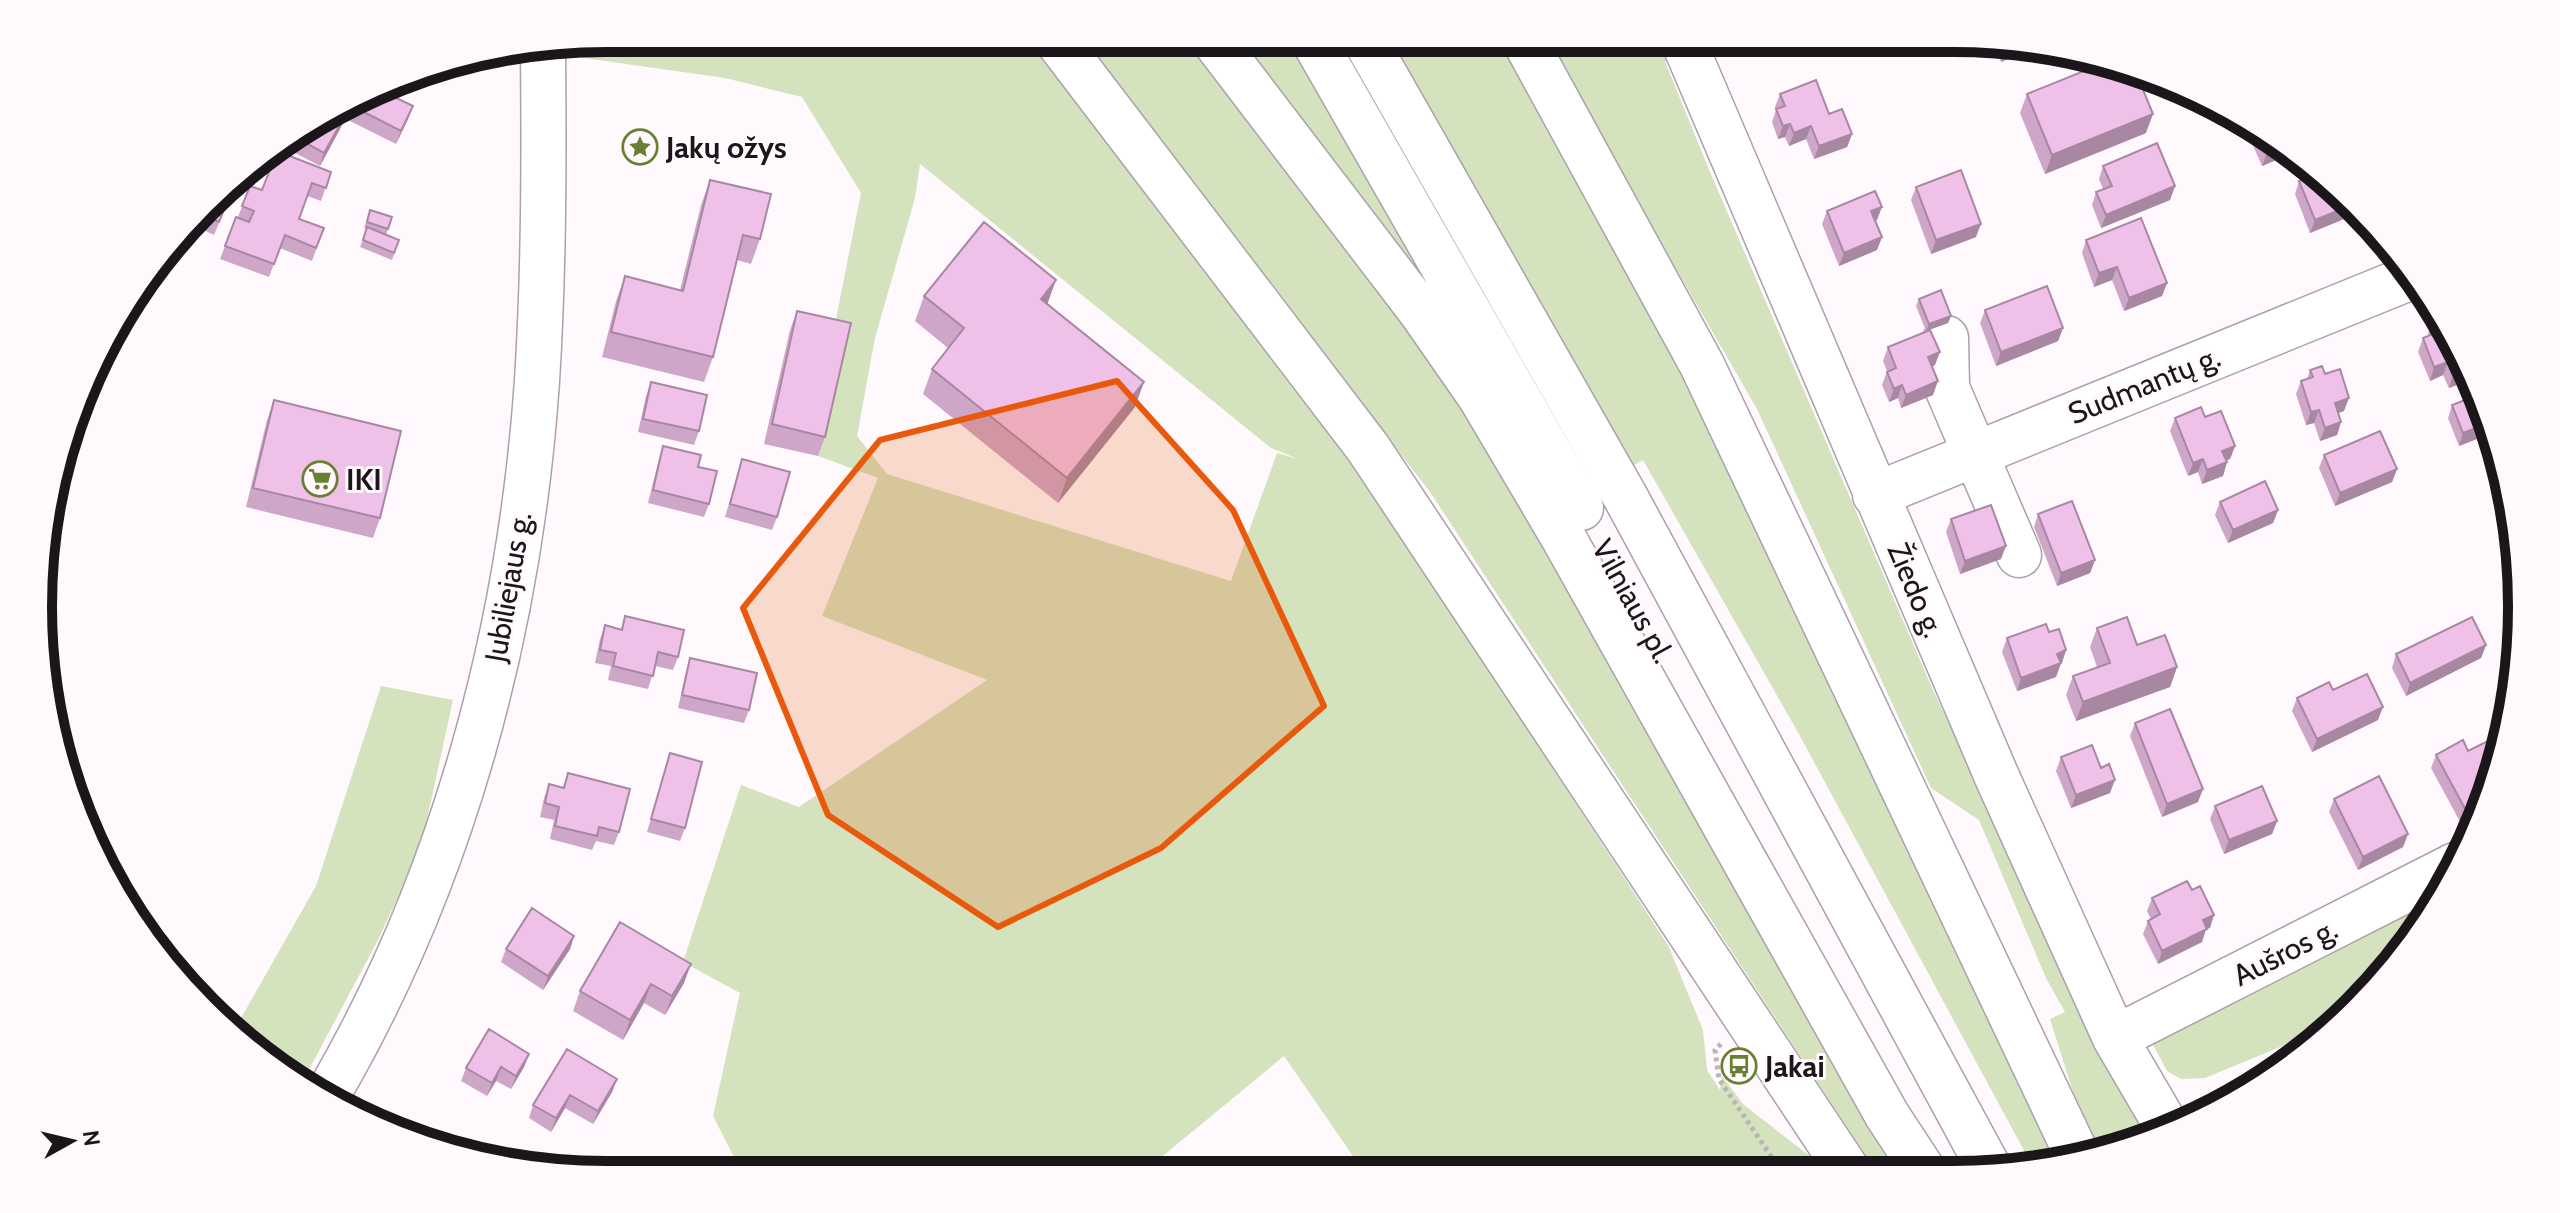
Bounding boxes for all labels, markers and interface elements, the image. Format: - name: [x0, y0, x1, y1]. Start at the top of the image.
- place icon: Jakų ožys: [621, 128, 659, 166]
- place label: Jakų ožys: [665, 129, 787, 166]
- street label: Sudmantų g.: [2063, 338, 2225, 432]
- supermarket icon: IKI: [301, 460, 339, 498]
- place label: IKI: [346, 461, 382, 498]
- street label: Jubiliejaus g.: [476, 509, 539, 666]
- street label: Vilniaus pl.: [1584, 533, 1682, 669]
- street label: Žiedo g.: [1880, 537, 1952, 643]
- street label: Aušros g.: [2227, 910, 2343, 994]
- bus stop icon: Jakai: [1720, 1047, 1758, 1085]
- place label: Jakai: [1764, 1048, 1825, 1085]
- north arrow: [32, 1101, 112, 1181]
- text: N: [77, 1129, 106, 1148]

